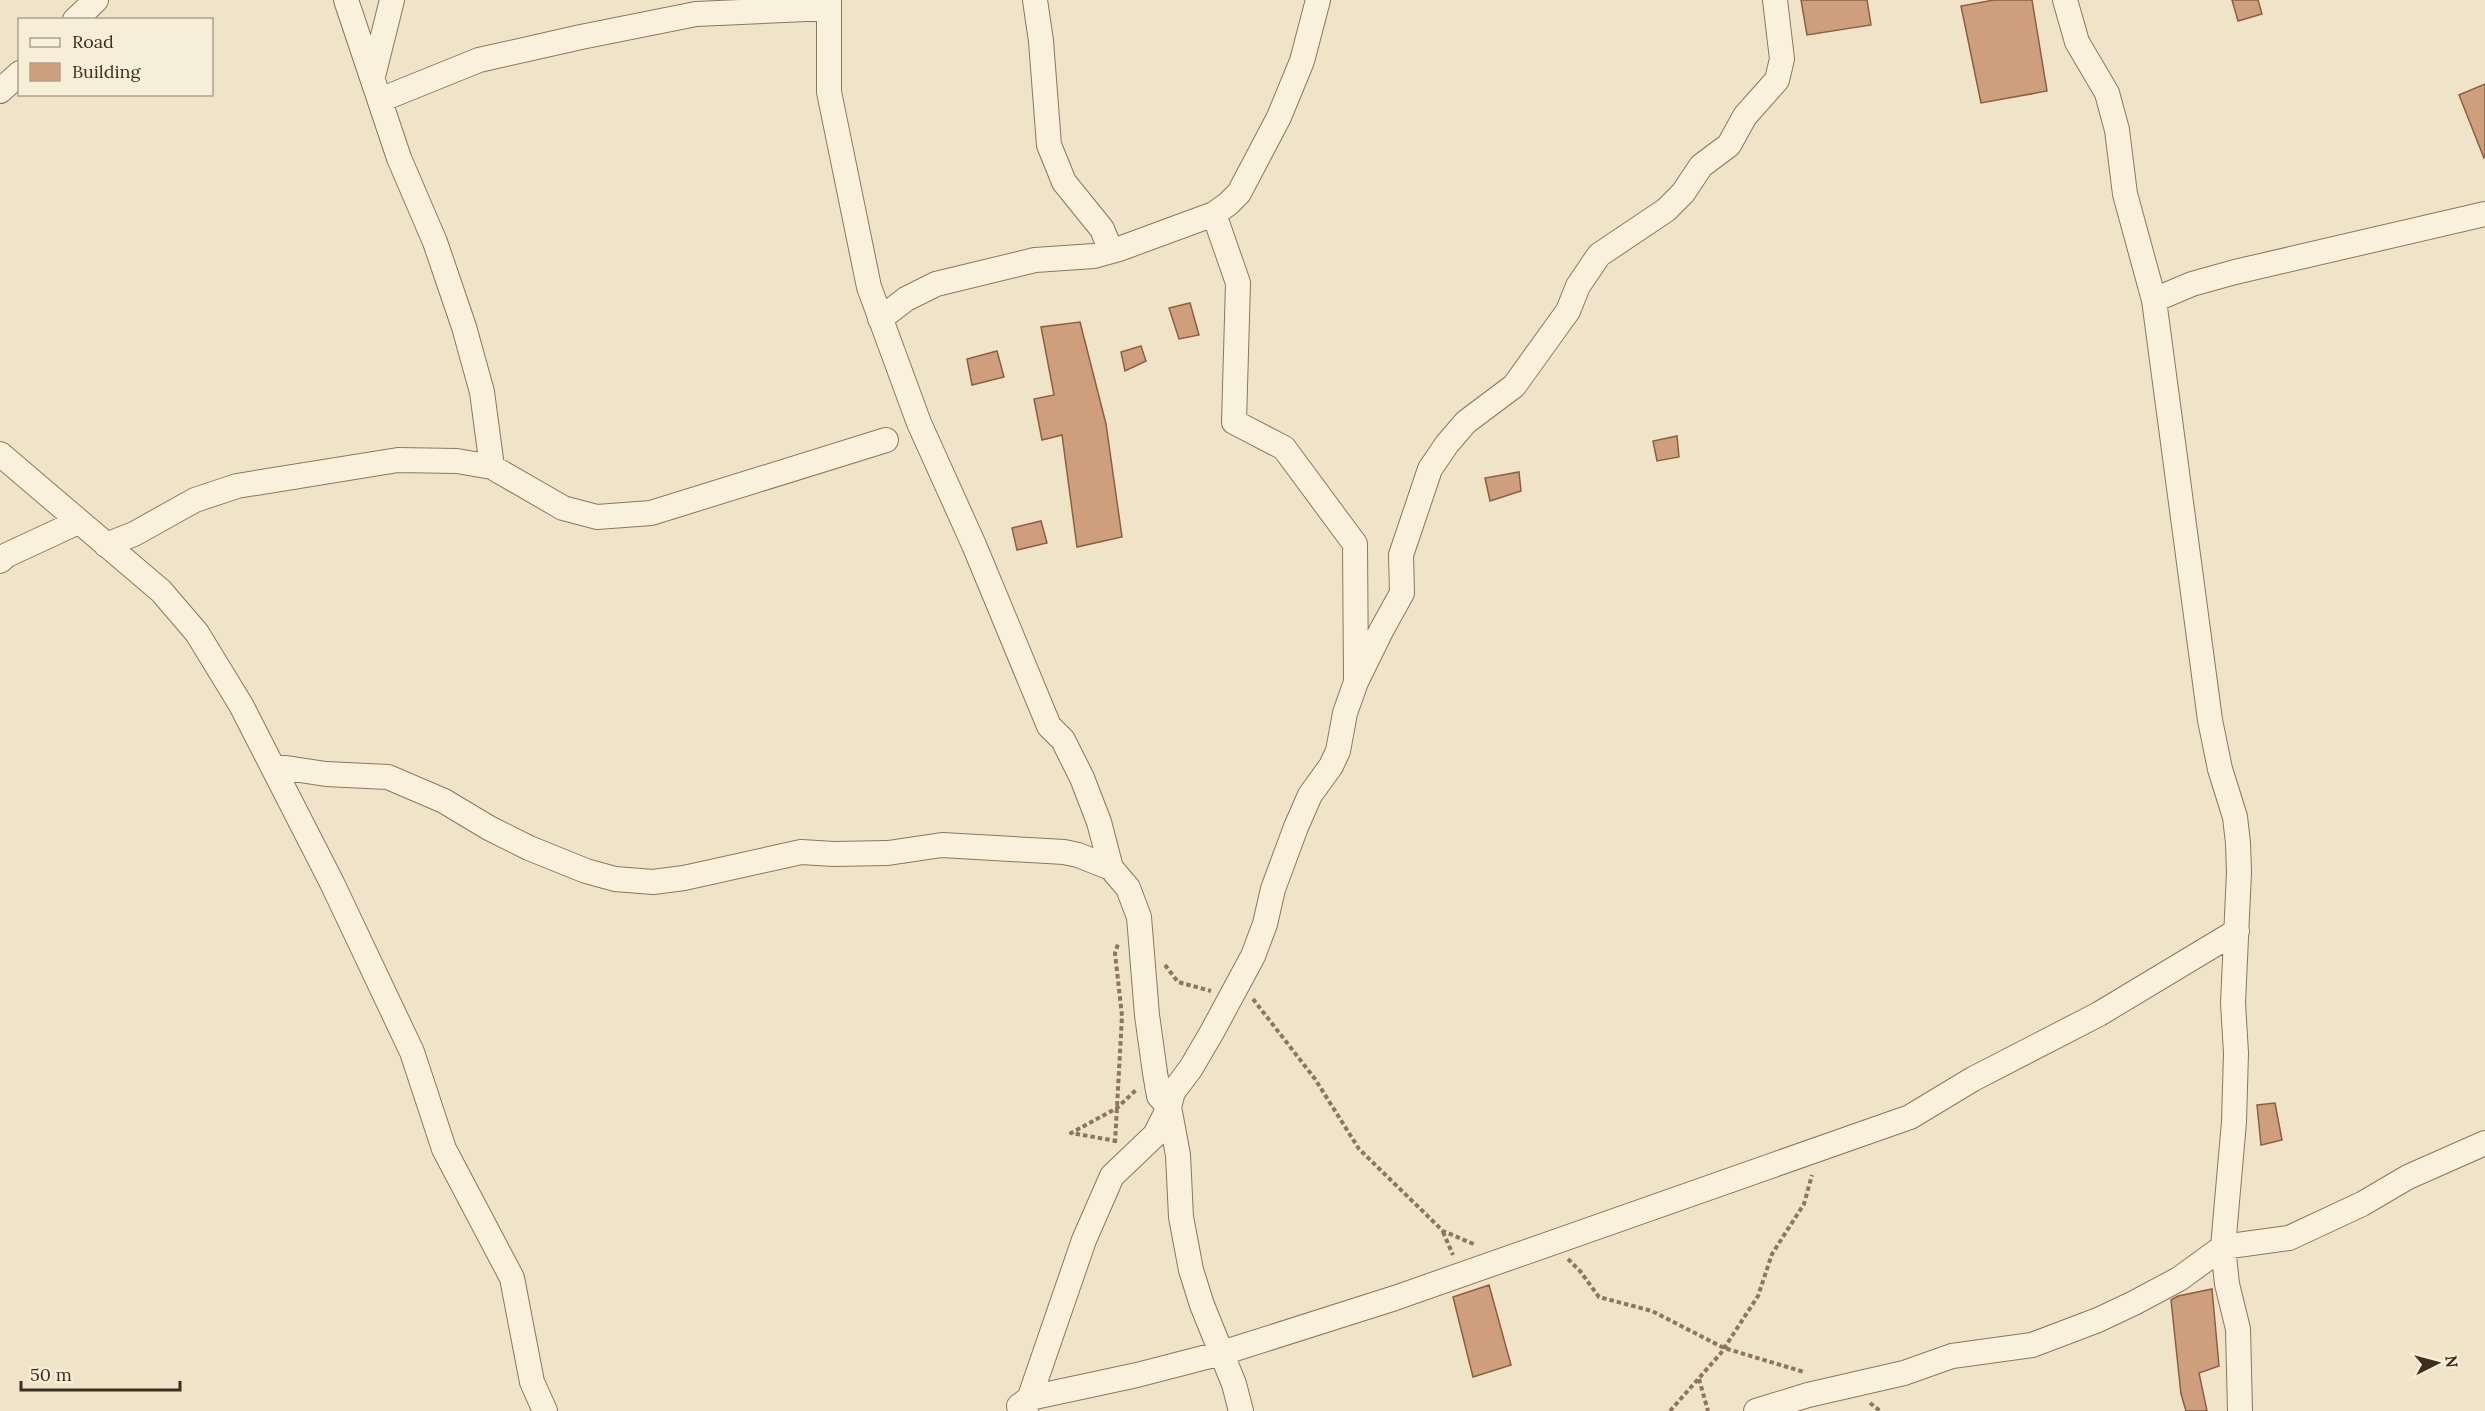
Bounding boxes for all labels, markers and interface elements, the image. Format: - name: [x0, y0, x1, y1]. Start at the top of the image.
- legend: [18, 18, 213, 96]
- text: Road: [72, 30, 114, 53]
- text: Building: [72, 60, 142, 83]
- north arrow: [2407, 1333, 2467, 1393]
- scale bar: [21, 1354, 180, 1392]
- text: N: [2441, 1354, 2463, 1369]
- text: 50 m: [30, 1363, 72, 1386]

